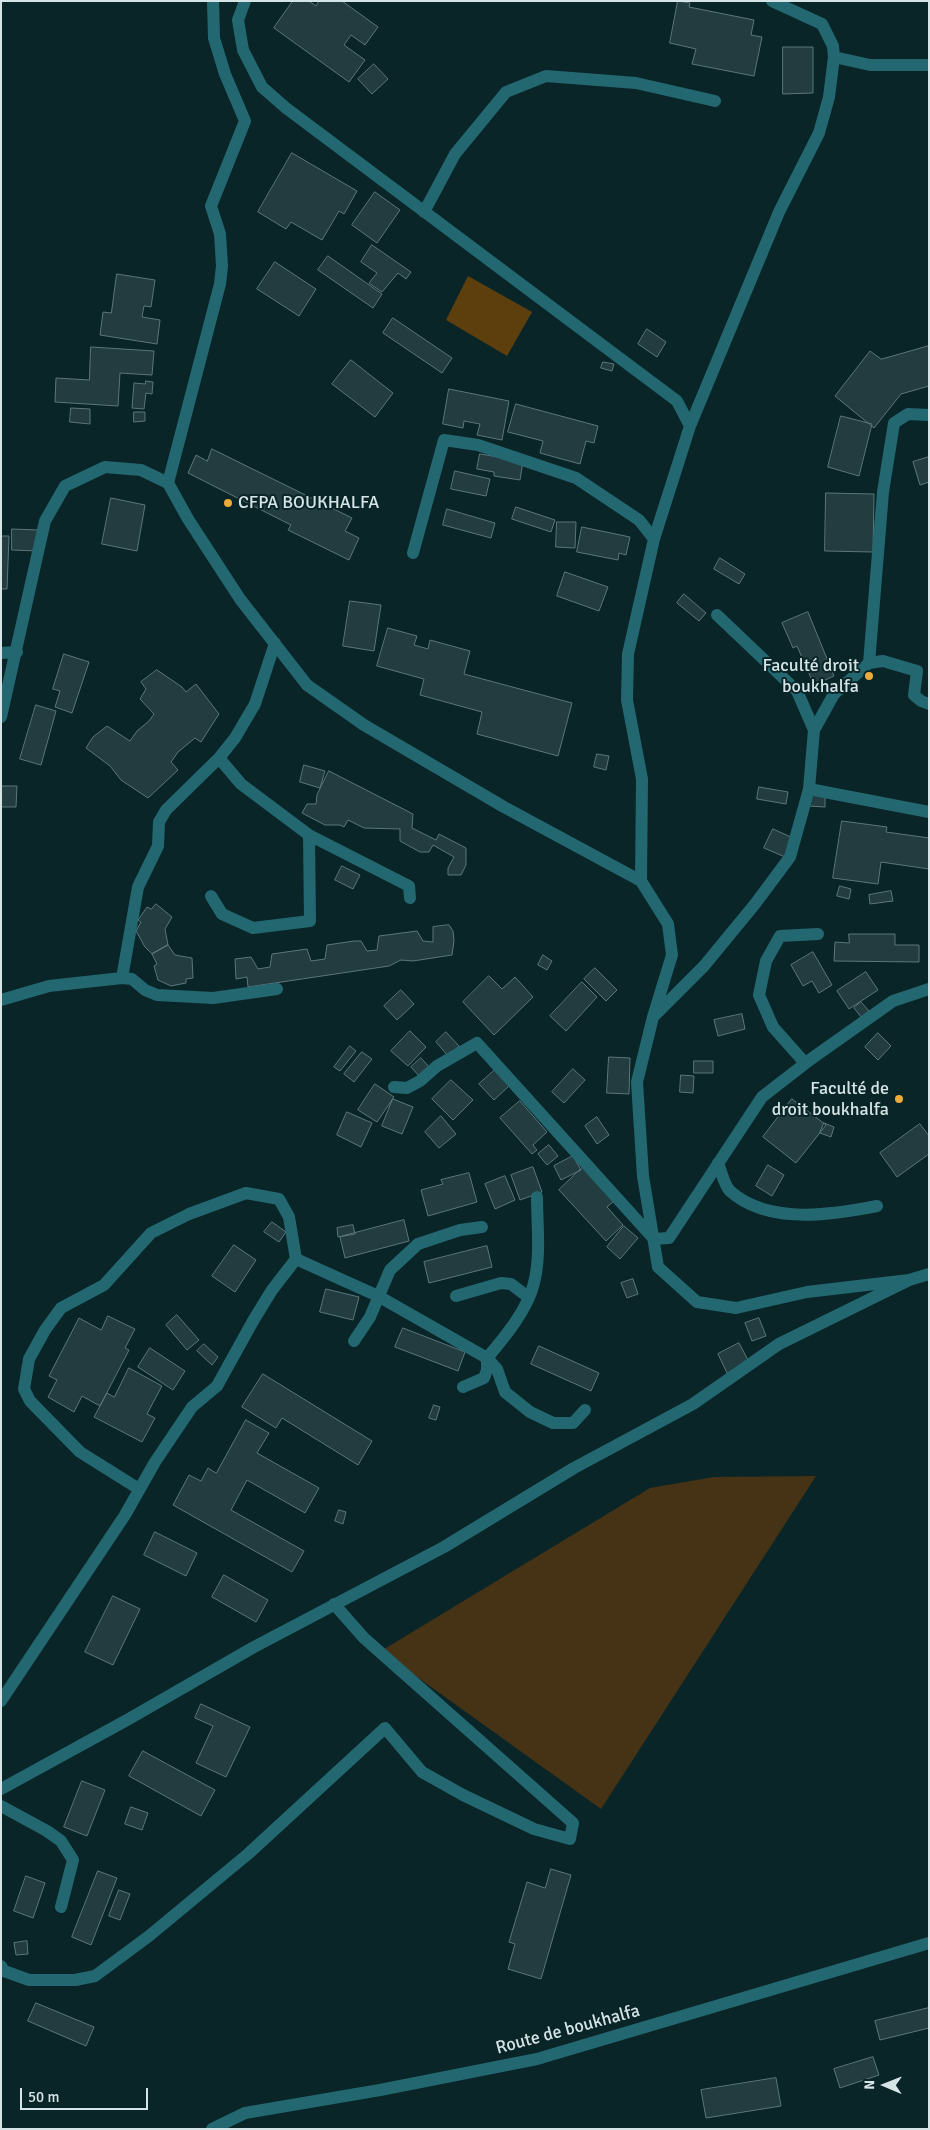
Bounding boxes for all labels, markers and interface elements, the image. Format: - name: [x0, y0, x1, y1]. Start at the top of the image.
- place label: CFPA BOUKHALFA: [238, 492, 379, 514]
- marker: CFPA BOUKHALFA: [222, 497, 234, 509]
- place label: Faculté droit boukhalfa: [762, 655, 859, 698]
- marker: Faculté droit boukhalfa: [863, 670, 875, 682]
- place label: Faculté de droit boukhalfa: [772, 1078, 889, 1120]
- marker: Faculté de droit boukhalfa: [893, 1093, 905, 1105]
- street label: Route de boukhalfa: [494, 2000, 642, 2060]
- north arrow: [860, 2060, 910, 2110]
- scale bar: [22, 2078, 150, 2110]
- text: N: [861, 2080, 878, 2090]
- text: 50 m: [28, 2088, 59, 2106]

